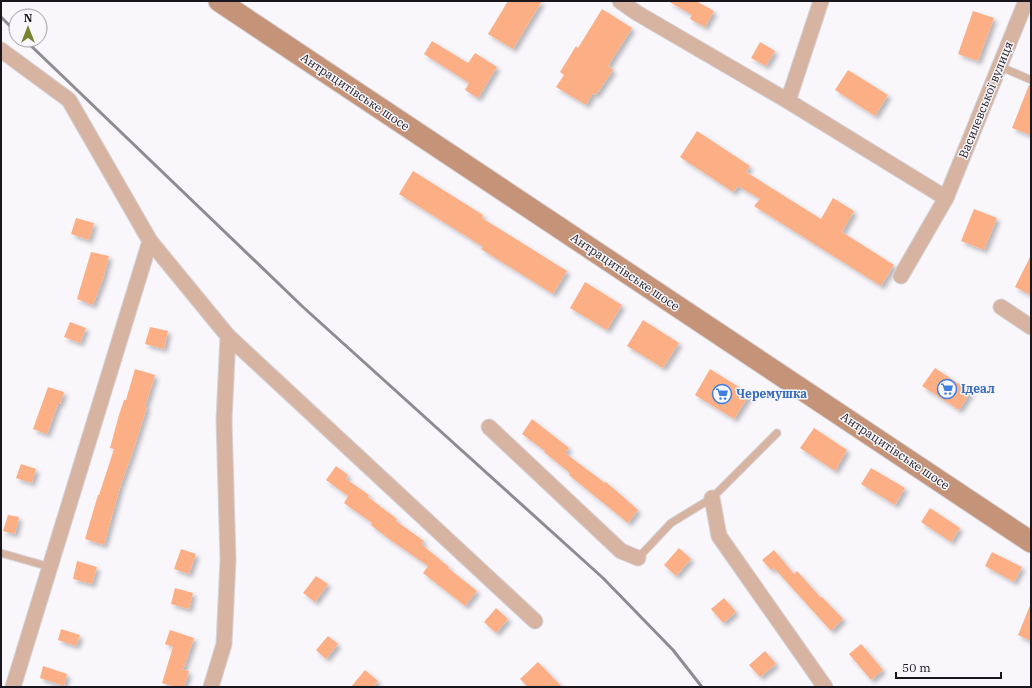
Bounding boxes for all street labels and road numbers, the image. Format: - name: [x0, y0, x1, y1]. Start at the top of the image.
- street label: Василевської вулиця: [955, 39, 1016, 160]
- street label: Антрацитівське шосе: [298, 50, 412, 134]
- street label: Антрацитівське шосе: [568, 230, 682, 314]
- street label: Антрацитівське шосе: [838, 409, 952, 493]

